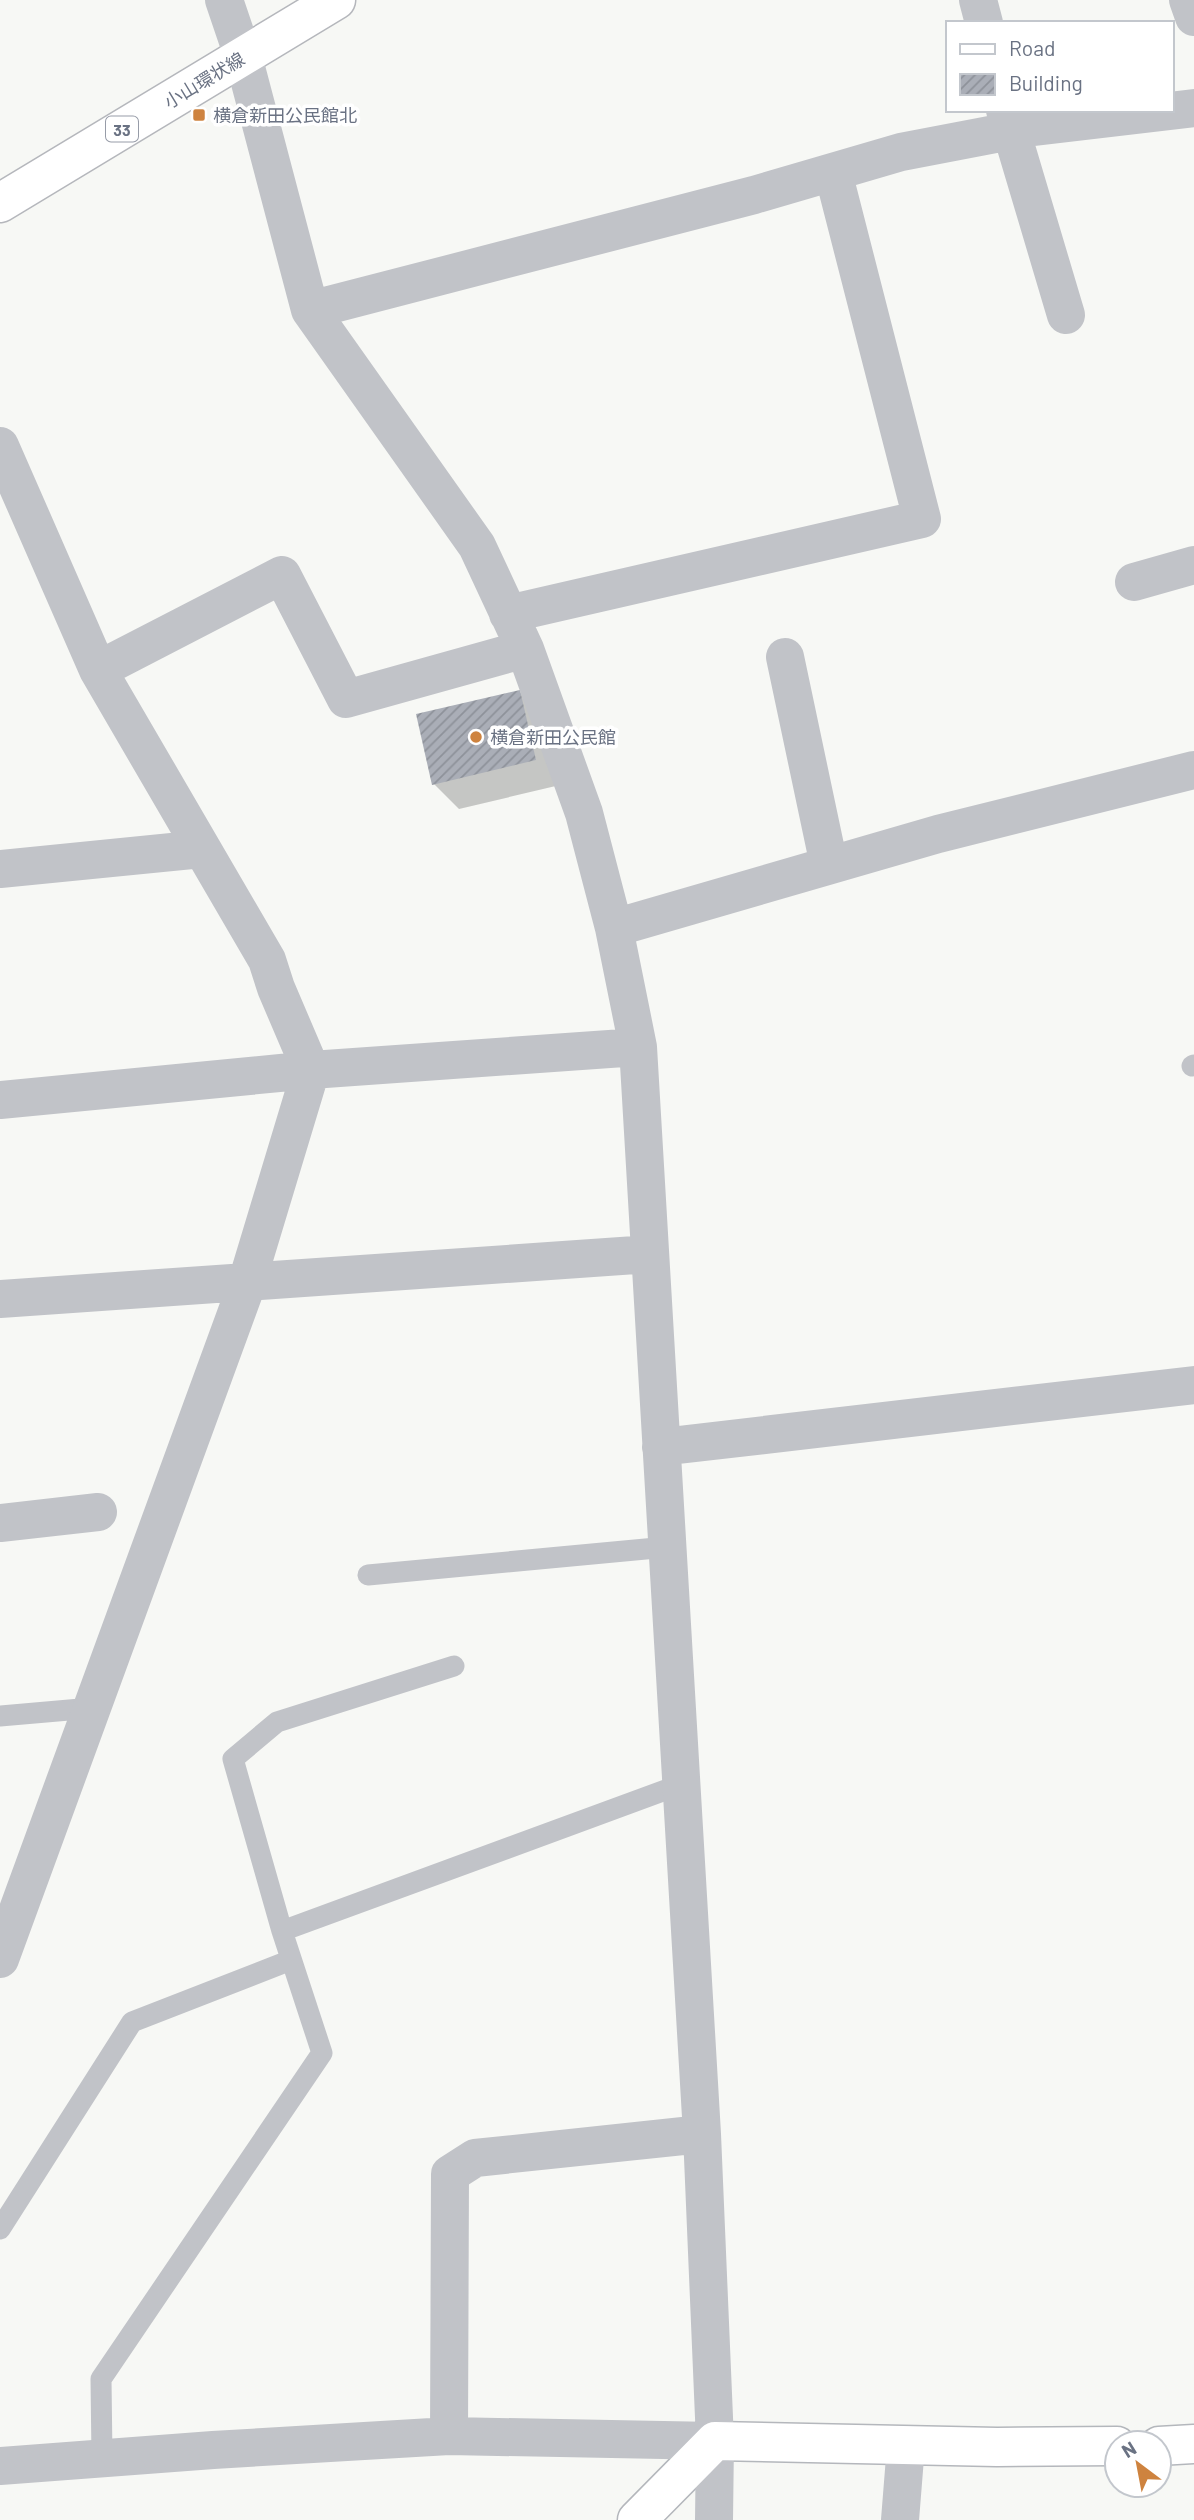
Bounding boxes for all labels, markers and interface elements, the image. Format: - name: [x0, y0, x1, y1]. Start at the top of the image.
- legend: [946, 21, 1173, 112]
- text: Road: [1009, 35, 1055, 60]
- street label: 小山環状線: [160, 47, 248, 113]
- text: Building: [1009, 70, 1083, 95]
- place label: 横倉新田公民館北: [213, 104, 357, 126]
- marker: 横倉新田公民館北: [191, 107, 207, 123]
- road number: 33: [106, 116, 138, 141]
- place label: 横倉新田公民館: [490, 726, 616, 748]
- marker: 横倉新田公民館: [468, 729, 484, 745]
- north arrow: [1103, 2429, 1173, 2499]
- text: N: [1117, 2436, 1140, 2462]

